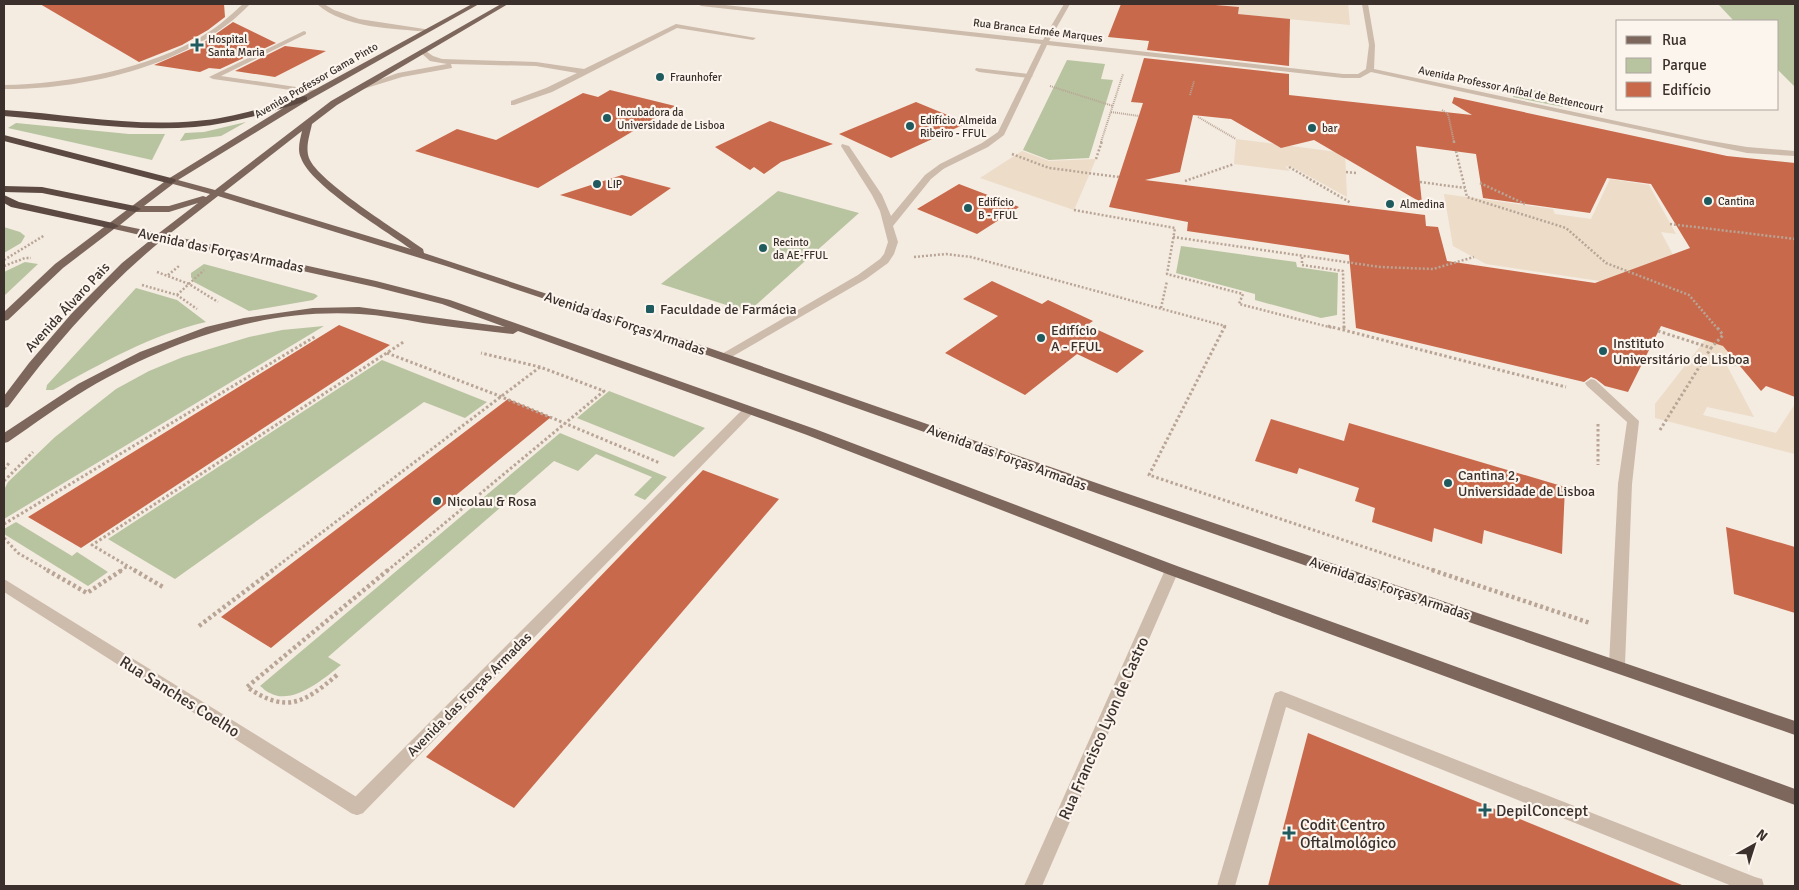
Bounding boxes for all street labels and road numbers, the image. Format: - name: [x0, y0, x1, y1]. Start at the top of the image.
- street label: Rua Branca Edmée Marques: [972, 16, 1104, 45]
- street label: Avenida Professor Gama Pinto: [252, 40, 380, 121]
- street label: Avenida Professor Aníbal de Bettencourt: [1417, 63, 1605, 116]
- street label: Avenida das Forças Armadas: [137, 225, 305, 276]
- street label: Avenida Álvaro Pais: [21, 259, 113, 356]
- street label: Avenida das Forças Armadas: [542, 288, 707, 359]
- street label: Avenida das Forças Armadas: [925, 421, 1089, 494]
- street label: Avenida das Forças Armadas: [1307, 553, 1472, 624]
- street label: Avenida das Forças Armadas: [404, 629, 535, 760]
- street label: Rua Francisco Lyon de Castro: [1054, 634, 1153, 823]
- street label: Rua Sanches Coelho: [116, 652, 243, 742]

